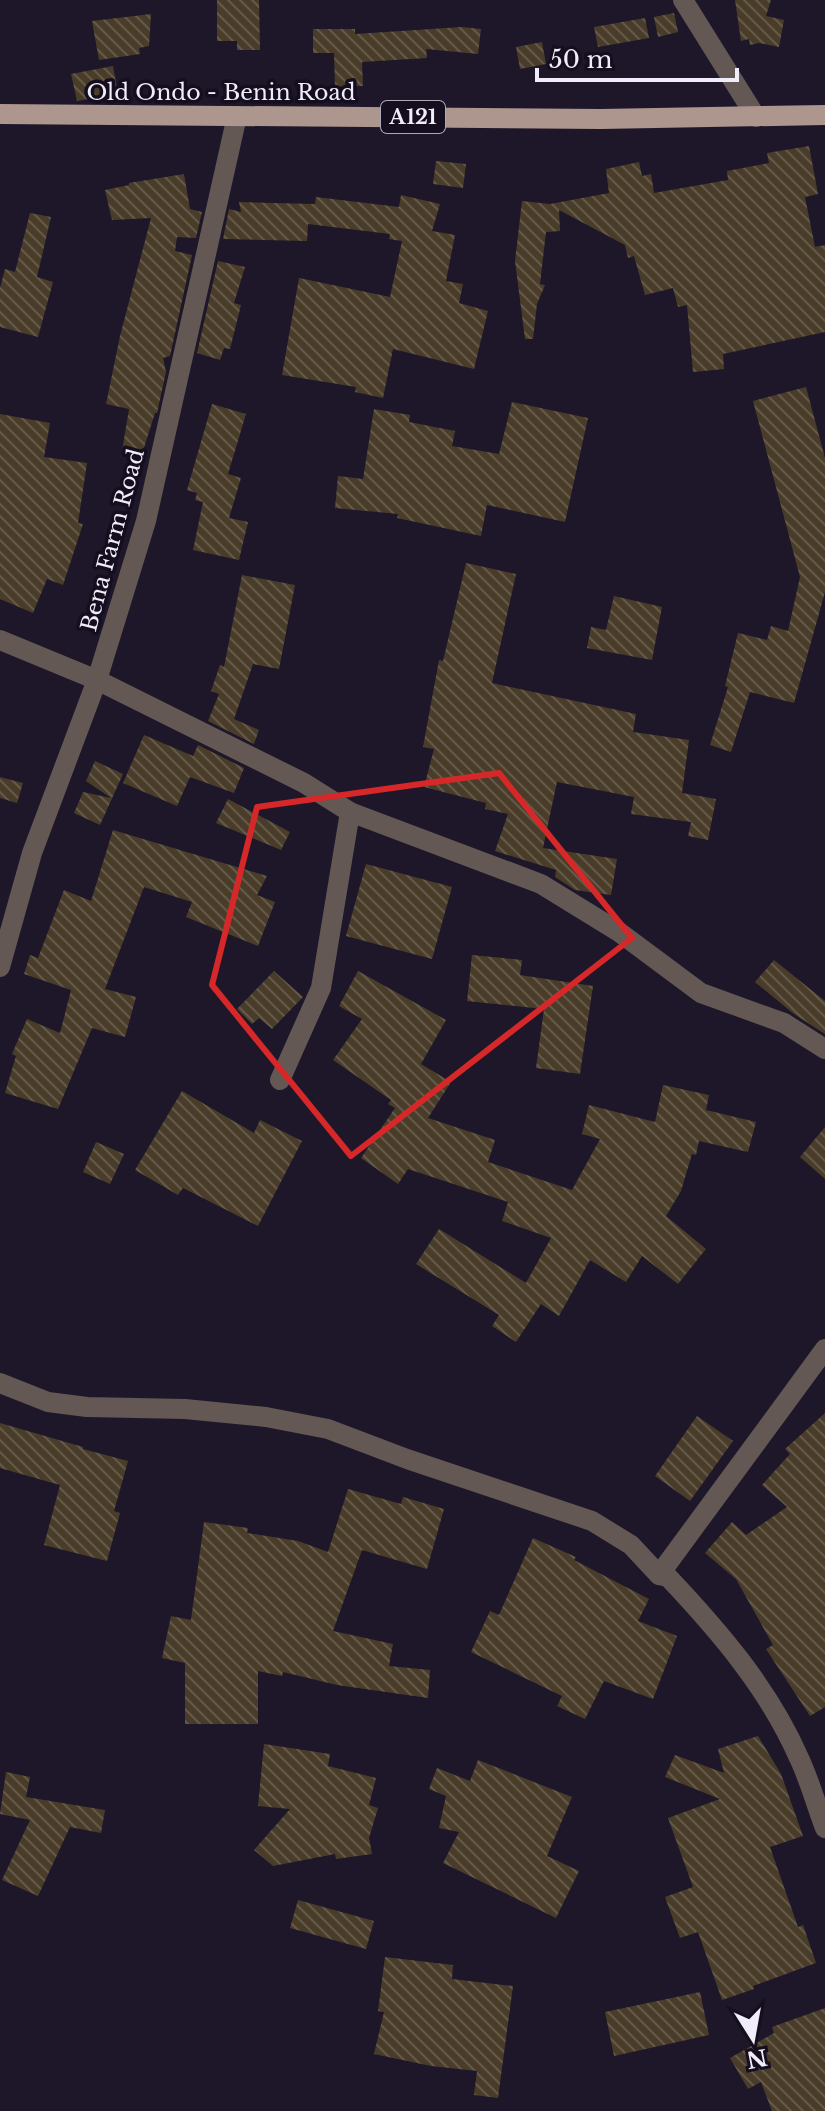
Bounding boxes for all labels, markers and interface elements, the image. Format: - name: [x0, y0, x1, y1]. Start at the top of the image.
- scale bar: [537, 32, 737, 82]
- text: 50 m: [549, 45, 613, 74]
- street label: Old Ondo - Benin Road: [86, 79, 356, 106]
- road number: A121: [381, 101, 445, 133]
- street label: Bena Farm Road: [75, 446, 150, 634]
- north arrow: [713, 1999, 793, 2079]
- text: N: [744, 2043, 769, 2073]

